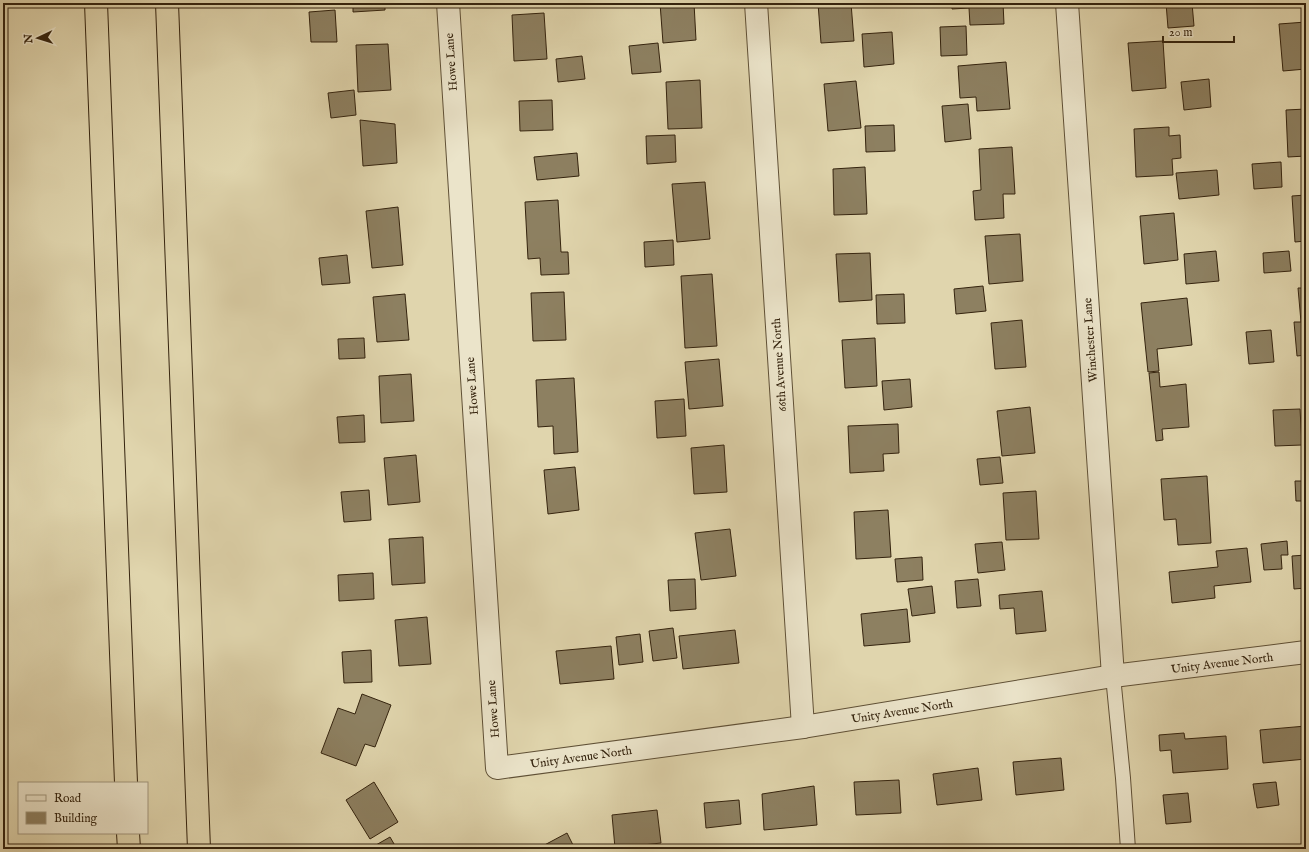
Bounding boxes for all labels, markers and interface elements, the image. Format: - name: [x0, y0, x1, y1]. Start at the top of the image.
- north arrow: [18, 18, 58, 58]
- scale bar: [1163, 18, 1234, 44]
- text: 20 m: [1169, 25, 1192, 40]
- street label: Howe Lane: [442, 32, 461, 91]
- text: N: [22, 33, 36, 45]
- street label: Winchester Lane: [1080, 297, 1101, 383]
- street label: 66th Avenue North: [769, 317, 790, 412]
- street label: Howe Lane: [463, 356, 482, 415]
- street label: Unity Avenue North: [1170, 650, 1275, 677]
- street label: Howe Lane: [484, 679, 503, 738]
- street label: Unity Avenue North: [850, 696, 955, 727]
- street label: Unity Avenue North: [529, 743, 634, 772]
- legend: [18, 782, 148, 834]
- text: Road: [54, 791, 82, 806]
- text: Building: [54, 811, 98, 826]

